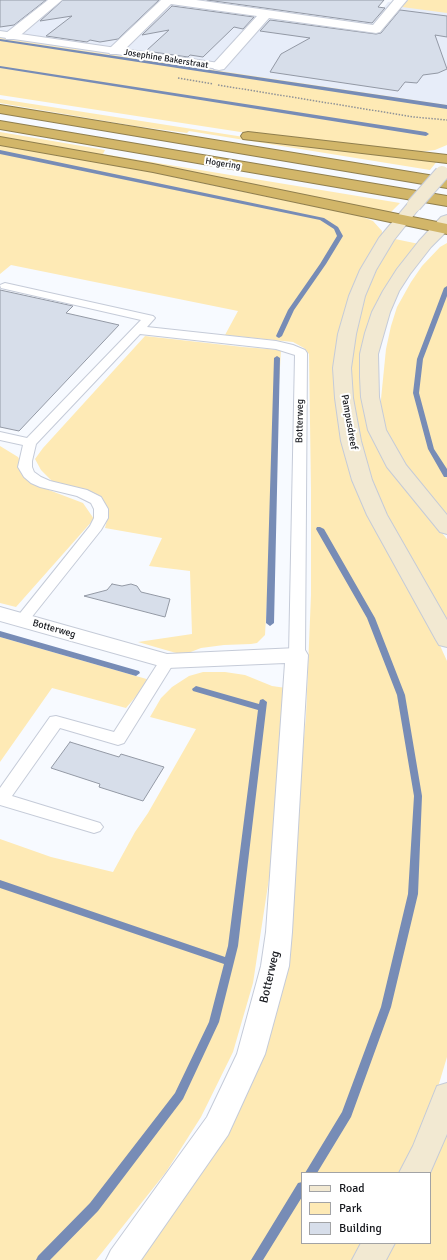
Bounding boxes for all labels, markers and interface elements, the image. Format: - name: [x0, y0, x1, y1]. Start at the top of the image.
- street label: Josephine Bakerstraat: [123, 47, 209, 71]
- street label: Hogering: [205, 156, 241, 172]
- street label: Pampusdreef: [338, 393, 360, 451]
- street label: Botterweg: [294, 399, 306, 443]
- street label: Botterweg: [31, 617, 77, 641]
- street label: Botterweg: [257, 949, 283, 1005]
- legend: [301, 1172, 431, 1244]
- text: Road: [339, 1181, 365, 1196]
- text: Park: [339, 1201, 362, 1216]
- text: Building: [339, 1221, 382, 1236]

